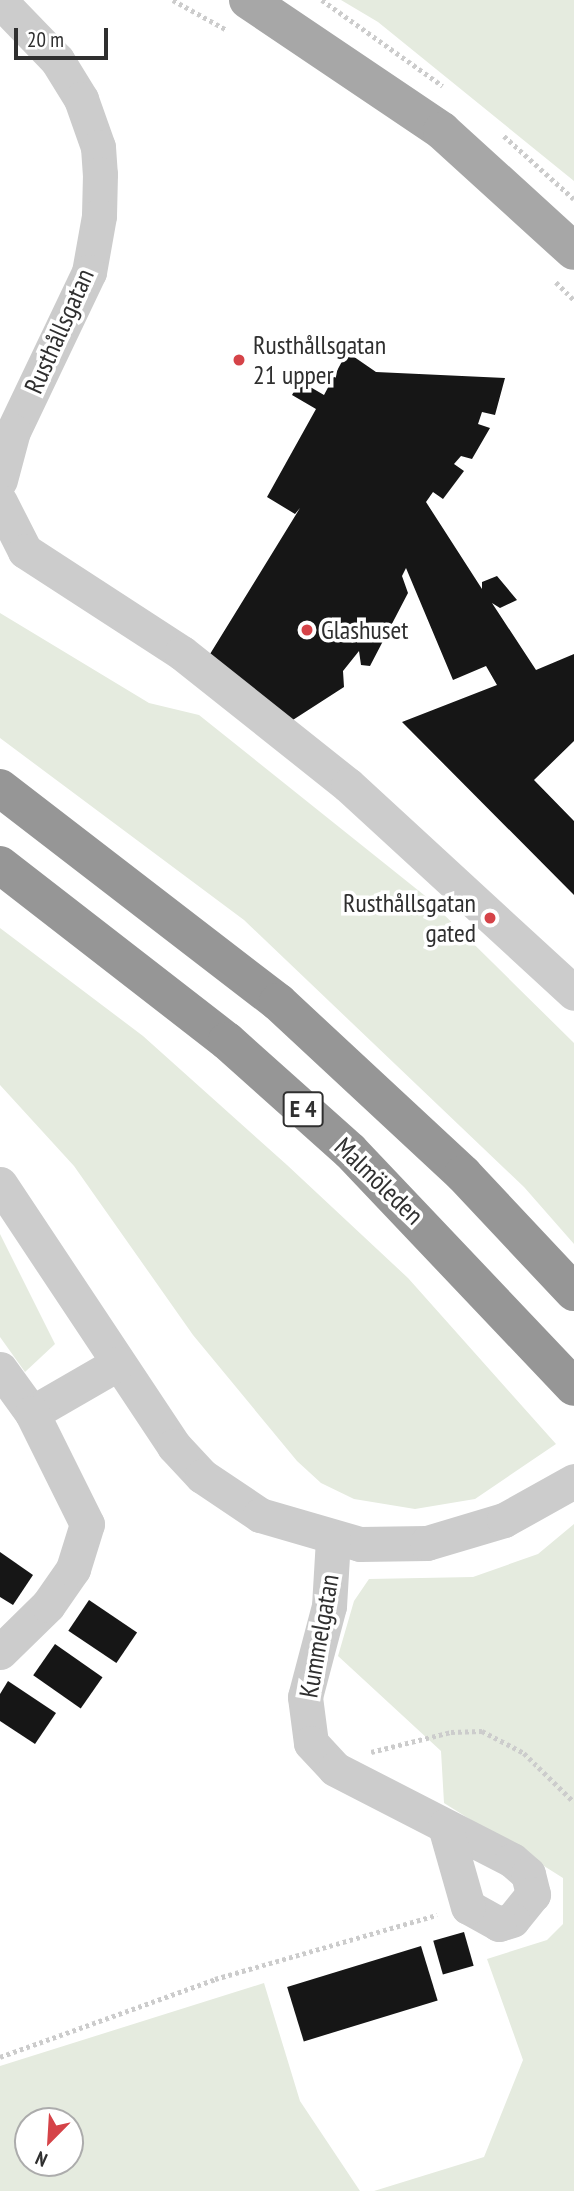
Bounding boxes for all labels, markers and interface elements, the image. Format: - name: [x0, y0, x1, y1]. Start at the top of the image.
- scale bar: [18, 14, 112, 58]
- text: 20 m: [27, 26, 64, 53]
- street label: Rusthållsgatan: [18, 264, 100, 398]
- place label: Rusthållsgatan 21 upper: [253, 329, 386, 390]
- marker: Rusthållsgatan 21 upper: [231, 352, 247, 368]
- place label: Glashuset: [321, 614, 408, 646]
- marker: Glashuset: [299, 622, 315, 638]
- place label: Rusthållsgatan gated: [343, 887, 476, 948]
- marker: Rusthållsgatan gated: [482, 910, 498, 926]
- road number: E 4: [282, 1088, 324, 1129]
- street label: Malmöleden: [328, 1131, 430, 1231]
- street label: Kummelgatan: [293, 1572, 345, 1700]
- north arrow: [14, 2107, 84, 2177]
- text: N: [32, 2146, 51, 2172]

